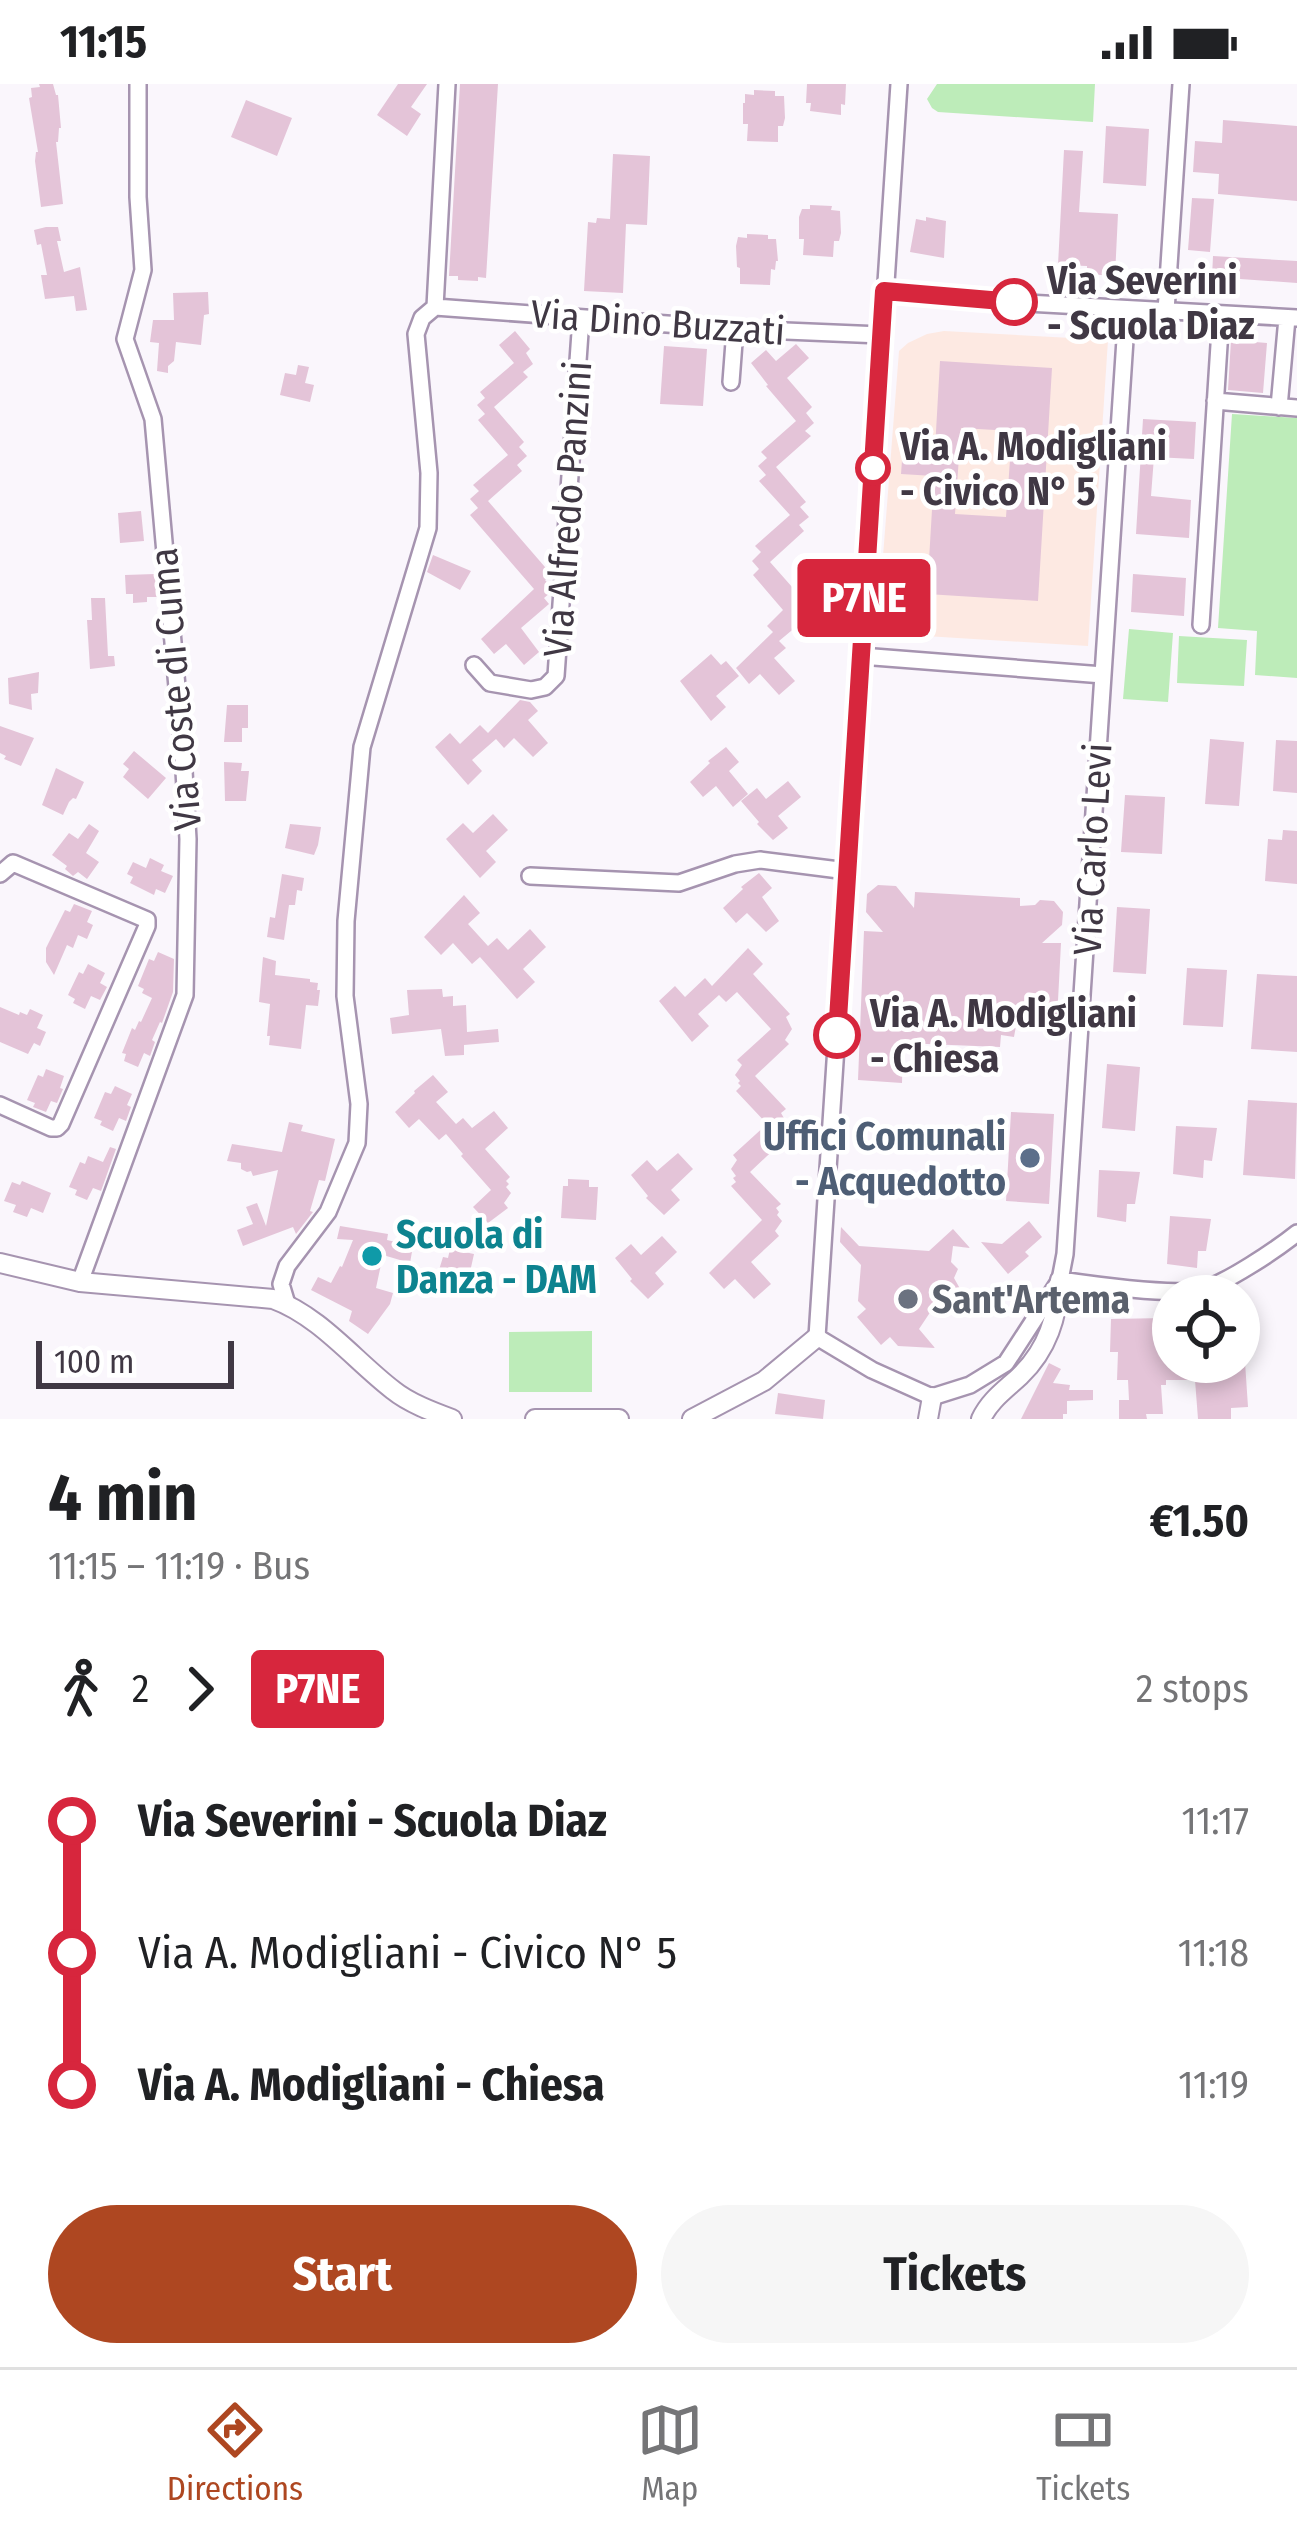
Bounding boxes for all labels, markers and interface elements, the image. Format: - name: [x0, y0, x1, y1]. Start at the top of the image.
- text: 11:15: [60, 15, 147, 69]
- place label: Via Severini - Scuola Diaz: [1046, 258, 1255, 349]
- marker: Via Severini - Scuola Diaz: [992, 280, 1036, 324]
- street label: Via Dino Buzzati: [529, 291, 786, 355]
- street label: Via Alfredo Panzini: [535, 359, 601, 659]
- place label: Via A. Modigliani - Civico N° 5: [899, 424, 1167, 515]
- marker: Via A. Modigliani - Civico N° 5: [857, 452, 889, 484]
- street label: Via Coste di Cuma: [141, 546, 211, 832]
- line badge: P7NE: [780, 559, 948, 637]
- text: P7NE: [821, 573, 907, 623]
- street label: Via Carlo Levi: [1064, 742, 1122, 956]
- place label: Via A. Modigliani - Chiesa: [869, 991, 1137, 1082]
- marker: Via A. Modigliani - Chiesa: [815, 1013, 859, 1057]
- place label: Uffici Comunali - Acquedotto: [763, 1114, 1006, 1205]
- marker: Uffici Comunali - Acquedotto: [1017, 1145, 1043, 1171]
- place label: Scuola di Danza - DAM: [396, 1212, 597, 1303]
- marker: Scuola di Danza - DAM: [359, 1243, 385, 1269]
- map controls: [1152, 1275, 1260, 1383]
- button: locate: [1152, 1275, 1260, 1383]
- place label: Sant'Artema: [932, 1277, 1130, 1323]
- marker: Sant'Artema: [895, 1286, 921, 1312]
- scale bar: [36, 1335, 234, 1388]
- text: 100 m: [54, 1342, 134, 1382]
- text: 4 min: [48, 1458, 198, 1537]
- text: €1.50: [1150, 1494, 1249, 1548]
- text: 11:15 – 11:19 · Bus: [48, 1543, 310, 1589]
- icon: walk: [48, 1656, 114, 1722]
- icon: forward: [167, 1656, 233, 1722]
- text: P7NE: [275, 1664, 360, 1714]
- text: 2: [132, 1666, 149, 1712]
- text: 2 stops: [1136, 1666, 1249, 1712]
- text: Via Severini - Scuola Diaz: [138, 1794, 607, 1848]
- text: 11:17: [1181, 1798, 1249, 1844]
- text: Via A. Modigliani - Civico N° 5: [138, 1926, 677, 1980]
- text: 11:18: [1178, 1930, 1249, 1976]
- text: Via A. Modigliani - Chiesa: [138, 2058, 605, 2112]
- text: 11:19: [1178, 2062, 1249, 2108]
- button: Start: [48, 2205, 637, 2343]
- button: Tickets: [661, 2205, 1249, 2343]
- tab: Directions: [167, 2397, 303, 2509]
- tab: Map: [637, 2397, 703, 2509]
- tab: Tickets: [1036, 2397, 1130, 2509]

